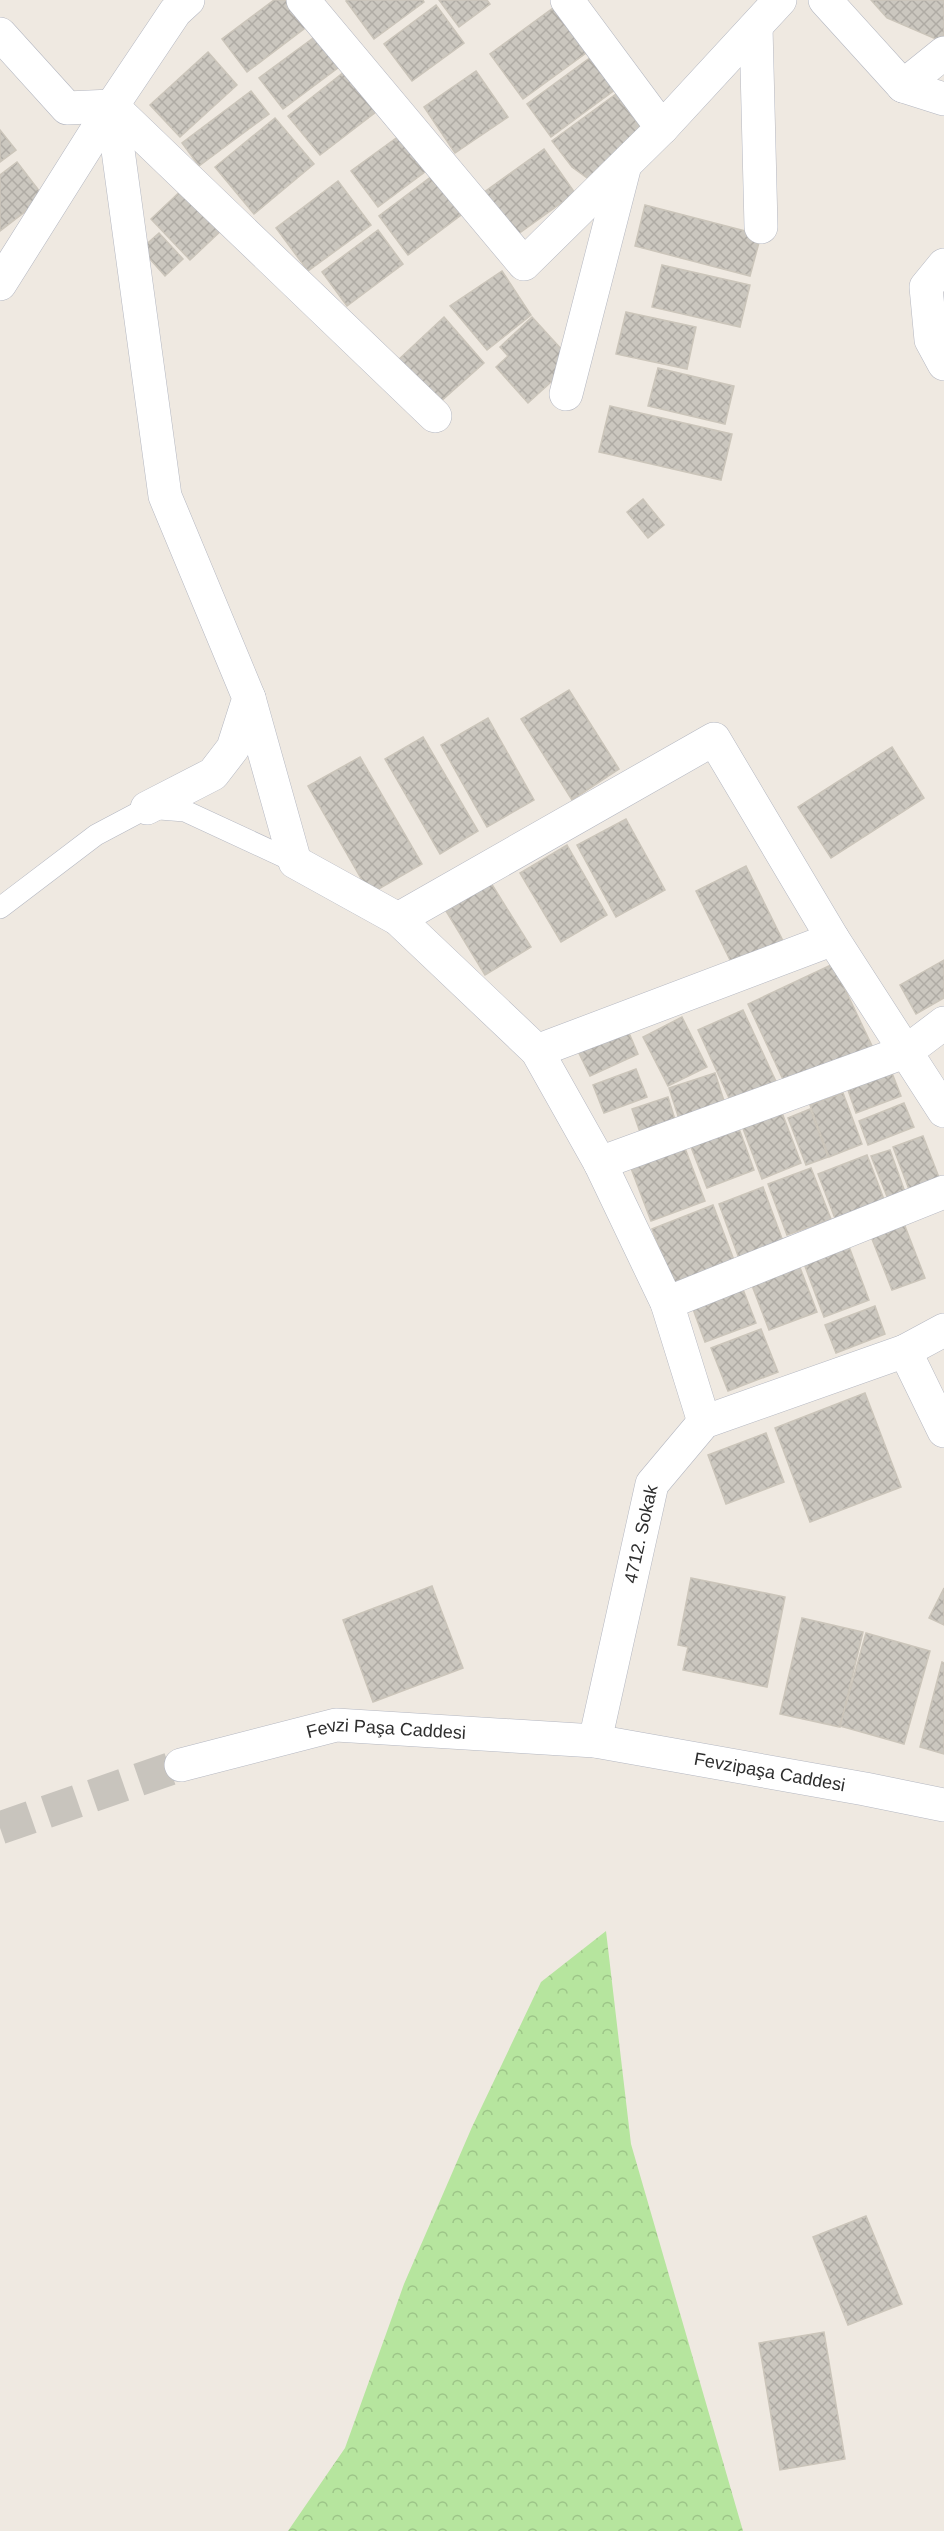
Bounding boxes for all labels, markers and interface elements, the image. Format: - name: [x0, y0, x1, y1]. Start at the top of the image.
- street label: 4712. Sokak: [620, 1482, 662, 1585]
- street label: Fevzi Paşa Caddesi: [304, 1715, 466, 1743]
- street label: Fevzipaşa Caddesi: [693, 1749, 847, 1795]

